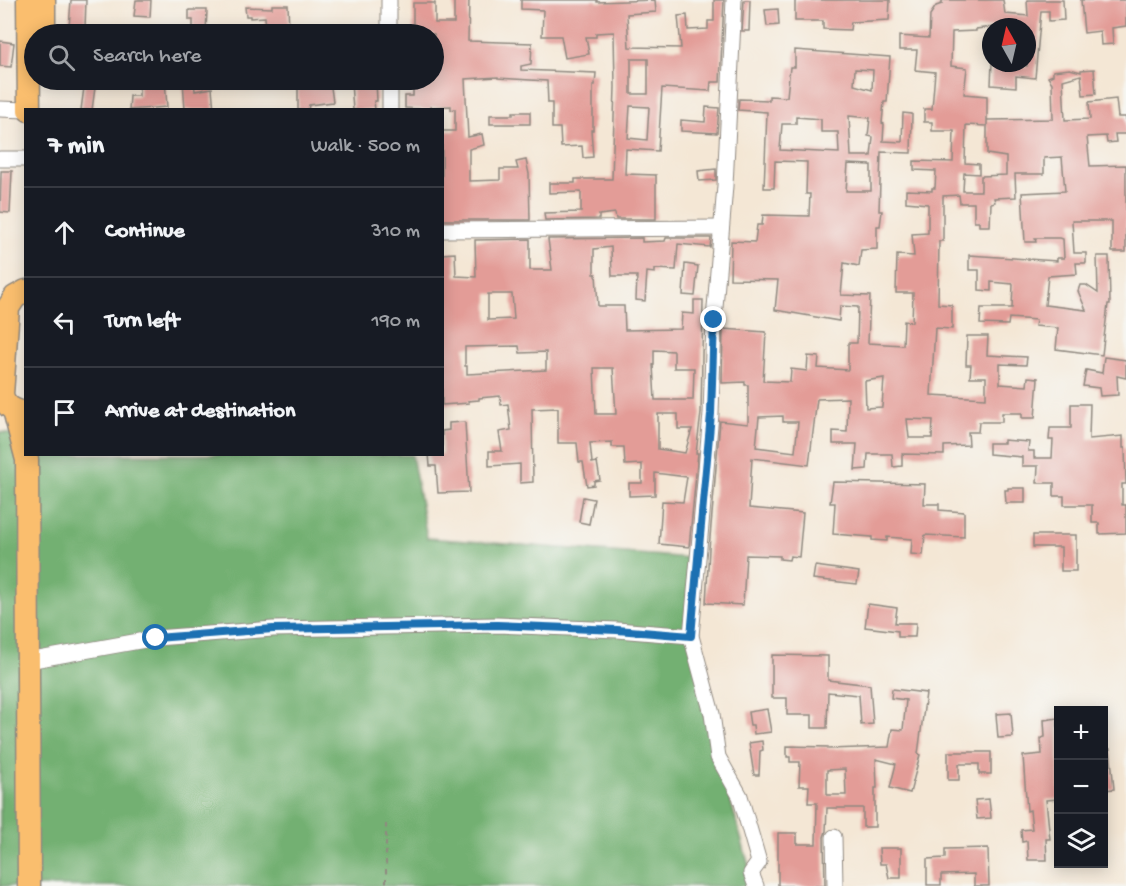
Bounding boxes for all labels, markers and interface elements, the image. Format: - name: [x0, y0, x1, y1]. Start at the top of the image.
- north arrow: [982, 18, 1036, 72]
- search box: [24, 24, 444, 90]
- icon: search: [45, 41, 78, 74]
- text: Search here: [93, 44, 201, 70]
- text: 7 min: [48, 132, 104, 163]
- text: Walk · 500 m: [311, 136, 420, 159]
- icon: ahead: [48, 216, 81, 249]
- text: Continue: [105, 219, 185, 245]
- text: 310 m: [371, 221, 420, 244]
- icon: left: [48, 306, 81, 339]
- route end: [700, 306, 726, 332]
- text: Turn left: [105, 309, 179, 335]
- text: 190 m: [372, 311, 420, 334]
- icon: arrive: [48, 396, 81, 429]
- text: Arrive at destination: [105, 399, 295, 425]
- route start: [142, 624, 168, 650]
- map controls: [1054, 706, 1108, 868]
- button: +: [1054, 706, 1108, 760]
- button: −: [1054, 760, 1108, 814]
- button: layers: [1054, 814, 1108, 868]

